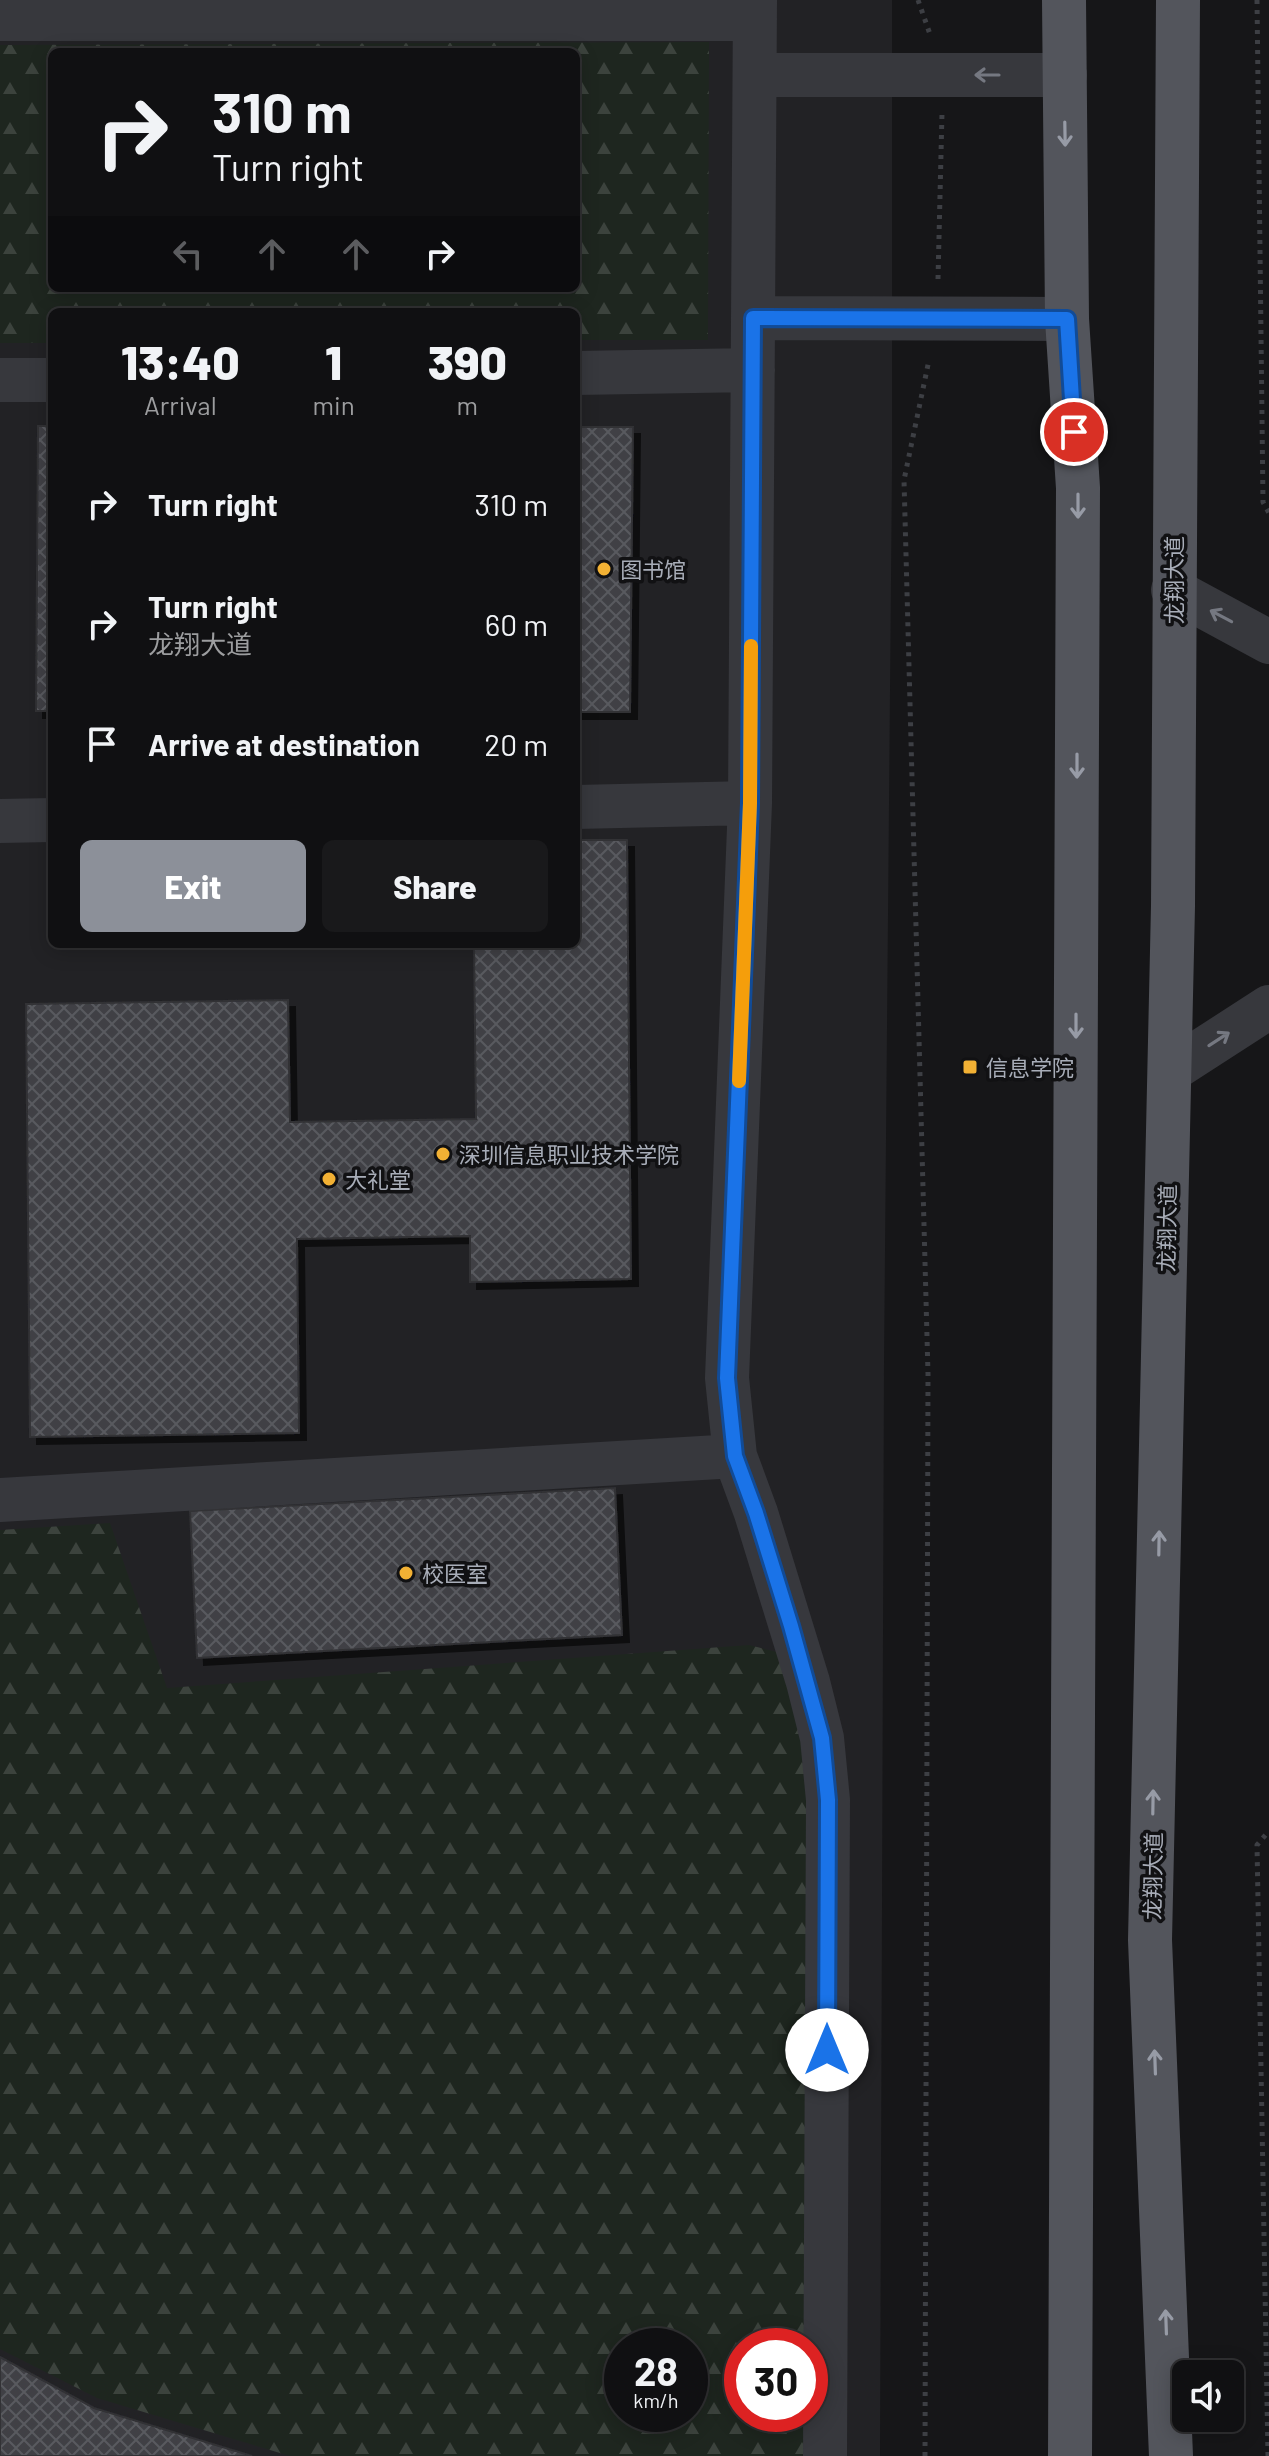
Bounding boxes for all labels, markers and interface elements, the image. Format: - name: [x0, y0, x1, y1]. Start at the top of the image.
- one-way arrow: [974, 67, 1001, 83]
- text: 310 m: [212, 77, 352, 144]
- icon: right: [80, 80, 184, 184]
- one-way arrow: [1057, 120, 1073, 147]
- text: Turn right: [212, 145, 364, 188]
- icon: left: [166, 232, 210, 276]
- icon: ahead: [250, 232, 294, 276]
- icon: ahead: [334, 232, 378, 276]
- icon: right: [418, 232, 462, 276]
- text: 13:40: [121, 332, 240, 390]
- text: 1: [325, 332, 342, 390]
- text: 390: [428, 332, 507, 390]
- text: Arrival: [144, 389, 217, 420]
- text: min: [313, 389, 355, 420]
- text: m: [457, 389, 478, 420]
- pin: [1040, 398, 1108, 466]
- icon: arrive: [1052, 410, 1096, 454]
- icon: right: [80, 482, 124, 526]
- text: Turn right: [148, 486, 278, 522]
- text: 310 m: [475, 486, 548, 522]
- one-way arrow: [1070, 492, 1086, 519]
- street label: 龙翔大道: [1160, 536, 1186, 624]
- place label: 图书馆: [620, 556, 686, 582]
- marker: 图书馆: [595, 560, 613, 578]
- text: Turn right: [148, 588, 278, 624]
- icon: right: [80, 602, 124, 646]
- text: 60 m: [485, 606, 548, 642]
- one-way arrow: [1210, 607, 1233, 623]
- text: 龙翔大道: [148, 628, 252, 659]
- icon: arrive: [80, 722, 124, 766]
- text: Arrive at destination: [148, 726, 420, 762]
- text: 20 m: [484, 726, 548, 762]
- one-way arrow: [1069, 752, 1085, 779]
- button: Exit: [80, 840, 306, 932]
- button: Share: [322, 840, 548, 932]
- one-way arrow: [1068, 1012, 1084, 1039]
- one-way arrow: [1208, 1031, 1230, 1047]
- place label: 信息学院: [986, 1054, 1074, 1080]
- marker: 信息学院: [961, 1058, 979, 1076]
- place label: 深圳信息职业技术学院: [459, 1141, 679, 1167]
- marker: 深圳信息职业技术学院: [434, 1145, 452, 1163]
- place label: 大礼堂: [345, 1166, 411, 1192]
- marker: 大礼堂: [320, 1170, 338, 1188]
- street label: 龙翔大道: [1152, 1184, 1180, 1272]
- one-way arrow: [1151, 1530, 1167, 1557]
- place label: 校医室: [422, 1560, 488, 1586]
- marker: 校医室: [397, 1564, 415, 1582]
- one-way arrow: [1146, 1789, 1161, 1816]
- street label: 龙翔大道: [1138, 1832, 1166, 1920]
- position arrow: [785, 2008, 869, 2092]
- one-way arrow: [1148, 2049, 1163, 2076]
- one-way arrow: [1158, 2309, 1173, 2336]
- speed limit sign: 30: [724, 2328, 828, 2432]
- text: 28: [634, 2346, 678, 2394]
- map controls: [1172, 2360, 1244, 2432]
- button: sound: [1172, 2360, 1244, 2432]
- text: km/h: [633, 2388, 679, 2412]

